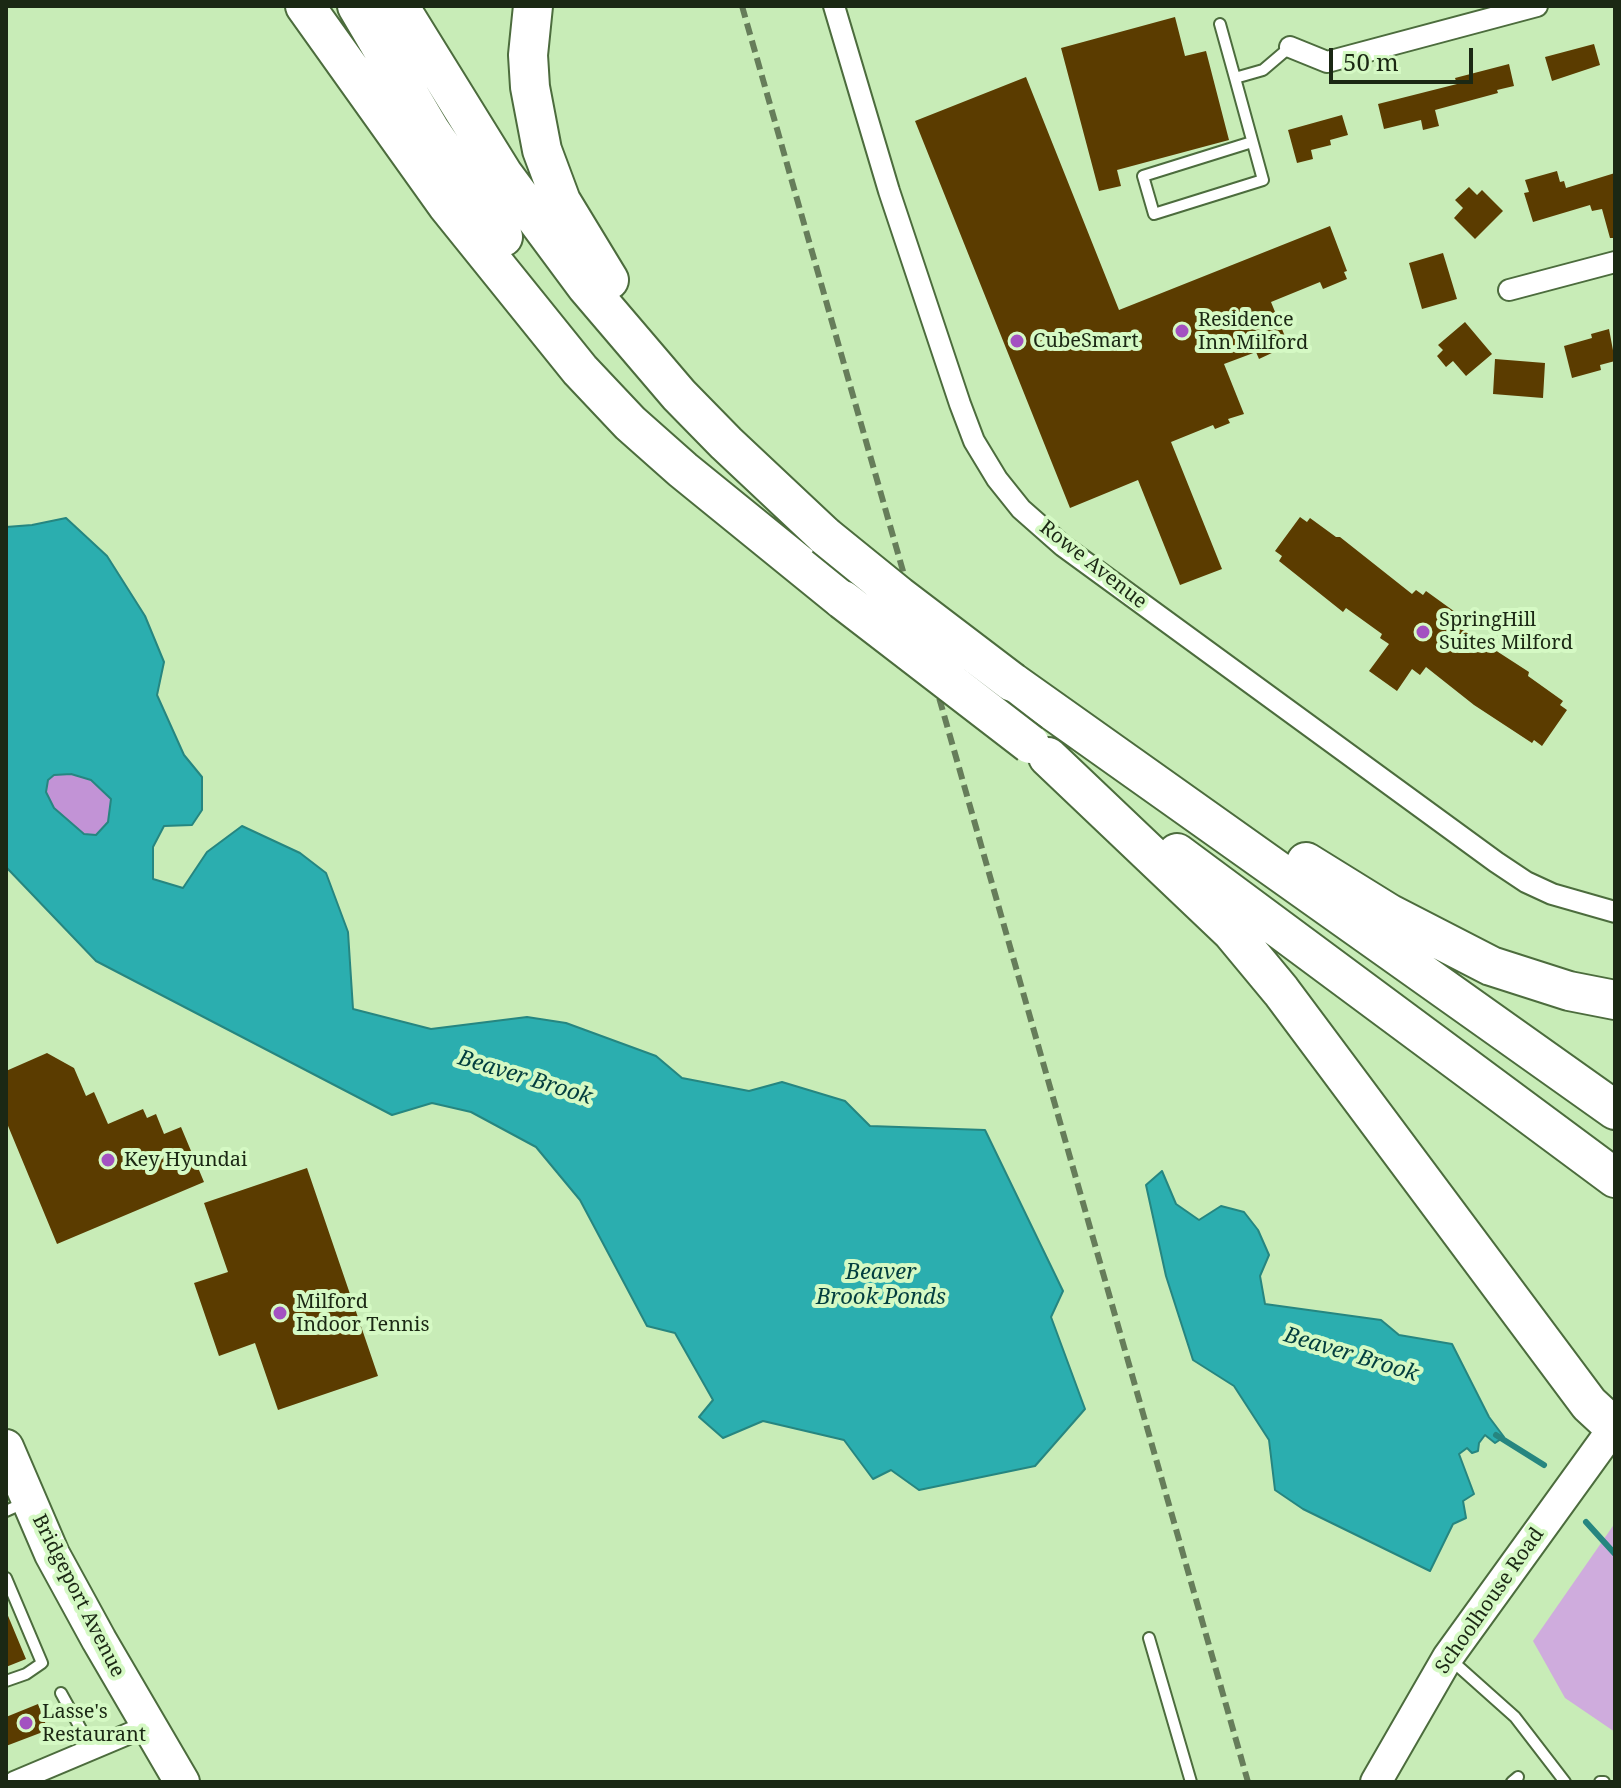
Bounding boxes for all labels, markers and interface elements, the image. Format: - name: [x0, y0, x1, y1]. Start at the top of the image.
- scale bar: [1333, 32, 1477, 82]
- text: 50 m: [1343, 45, 1399, 78]
- place label: Residence Inn Milford: [1198, 308, 1308, 355]
- marker: Residence Inn Milford: [1173, 322, 1191, 340]
- place label: CubeSmart: [1033, 329, 1138, 353]
- marker: CubeSmart: [1008, 332, 1026, 350]
- street label: Rowe Avenue: [1035, 516, 1151, 614]
- place label: SpringHill Suites Milford: [1439, 608, 1573, 655]
- marker: SpringHill Suites Milford: [1414, 623, 1432, 641]
- water label: Beaver Brook: [455, 1045, 595, 1111]
- place label: Key Hyundai: [124, 1148, 247, 1172]
- marker: Key Hyundai: [99, 1151, 117, 1169]
- water label: Beaver Brook Ponds: [816, 1260, 946, 1312]
- place label: Milford Indoor Tennis: [296, 1290, 429, 1337]
- marker: Milford Indoor Tennis: [271, 1304, 289, 1322]
- water label: Beaver Brook: [1281, 1322, 1421, 1388]
- street label: Bridgeport Avenue: [27, 1511, 129, 1681]
- street label: Schoolhouse Road: [1431, 1523, 1549, 1679]
- place label: Lasse's Restaurant: [42, 1700, 146, 1747]
- marker: Lasse's Restaurant: [17, 1714, 35, 1732]

